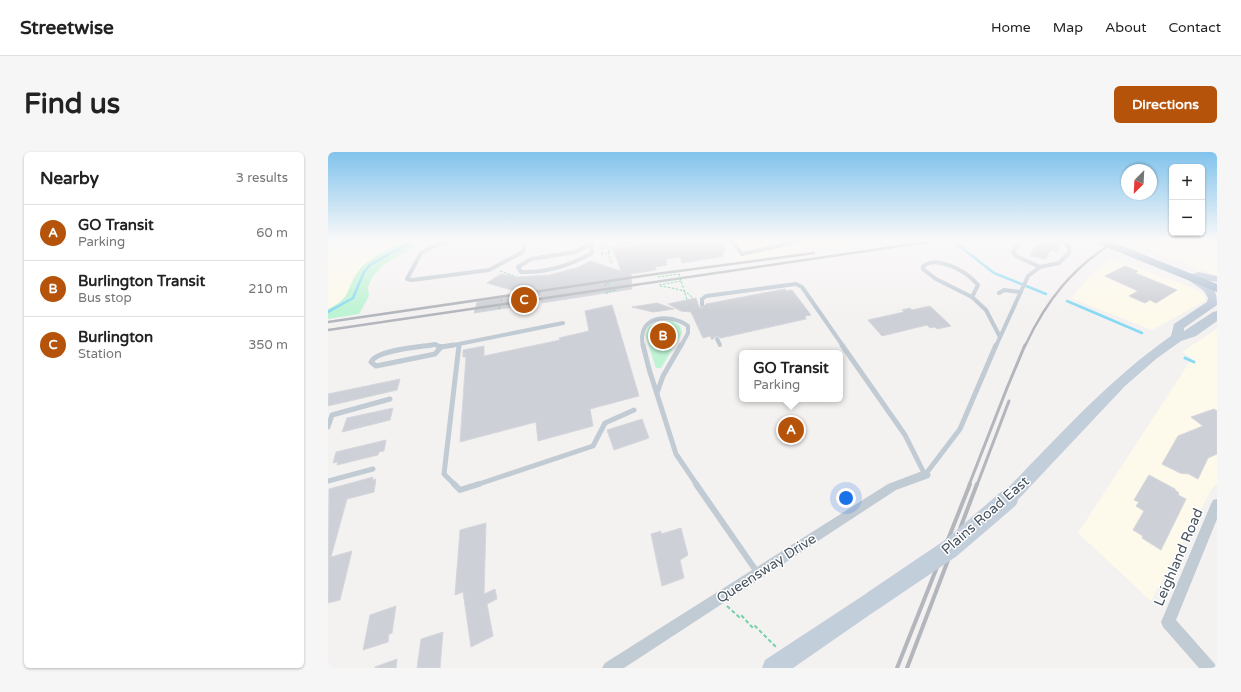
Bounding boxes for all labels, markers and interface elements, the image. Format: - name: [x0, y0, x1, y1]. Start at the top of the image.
- text: Streetwise: [20, 17, 114, 39]
- text: Home: [991, 19, 1031, 36]
- text: Map: [1053, 19, 1083, 36]
- text: About: [1105, 19, 1147, 36]
- text: Contact: [1169, 19, 1221, 36]
- button: Directions: [1114, 86, 1217, 123]
- text: Find us: [24, 87, 120, 121]
- north arrow: [1121, 164, 1157, 200]
- map controls: [1169, 164, 1205, 236]
- button: +: [1169, 164, 1205, 200]
- text: Nearby: [40, 168, 99, 189]
- text: 3 results: [236, 170, 288, 186]
- button: −: [1169, 200, 1205, 236]
- text: GO Transit: [78, 216, 154, 234]
- text: A: [48, 225, 58, 241]
- text: 60 m: [256, 225, 288, 241]
- text: Parking: [78, 234, 125, 250]
- text: Burlington Transit: [78, 272, 205, 290]
- text: B: [48, 281, 58, 297]
- text: 210 m: [248, 281, 288, 297]
- pin: C: [511, 285, 537, 315]
- text: Bus stop: [78, 290, 132, 306]
- pin: B: [650, 321, 676, 351]
- text: Burlington: [78, 328, 153, 346]
- text: C: [48, 337, 58, 353]
- text: 350 m: [248, 337, 288, 353]
- text: Station: [78, 346, 122, 362]
- popup: [739, 350, 843, 402]
- text: GO Transit: [753, 359, 829, 377]
- text: Parking: [753, 377, 800, 393]
- pin: A: [778, 415, 804, 445]
- street label: Plains Road East: [938, 472, 1033, 558]
- your location: [836, 488, 856, 508]
- street label: Leighland Road: [1150, 506, 1207, 609]
- street label: Queensway Drive: [713, 530, 819, 607]

